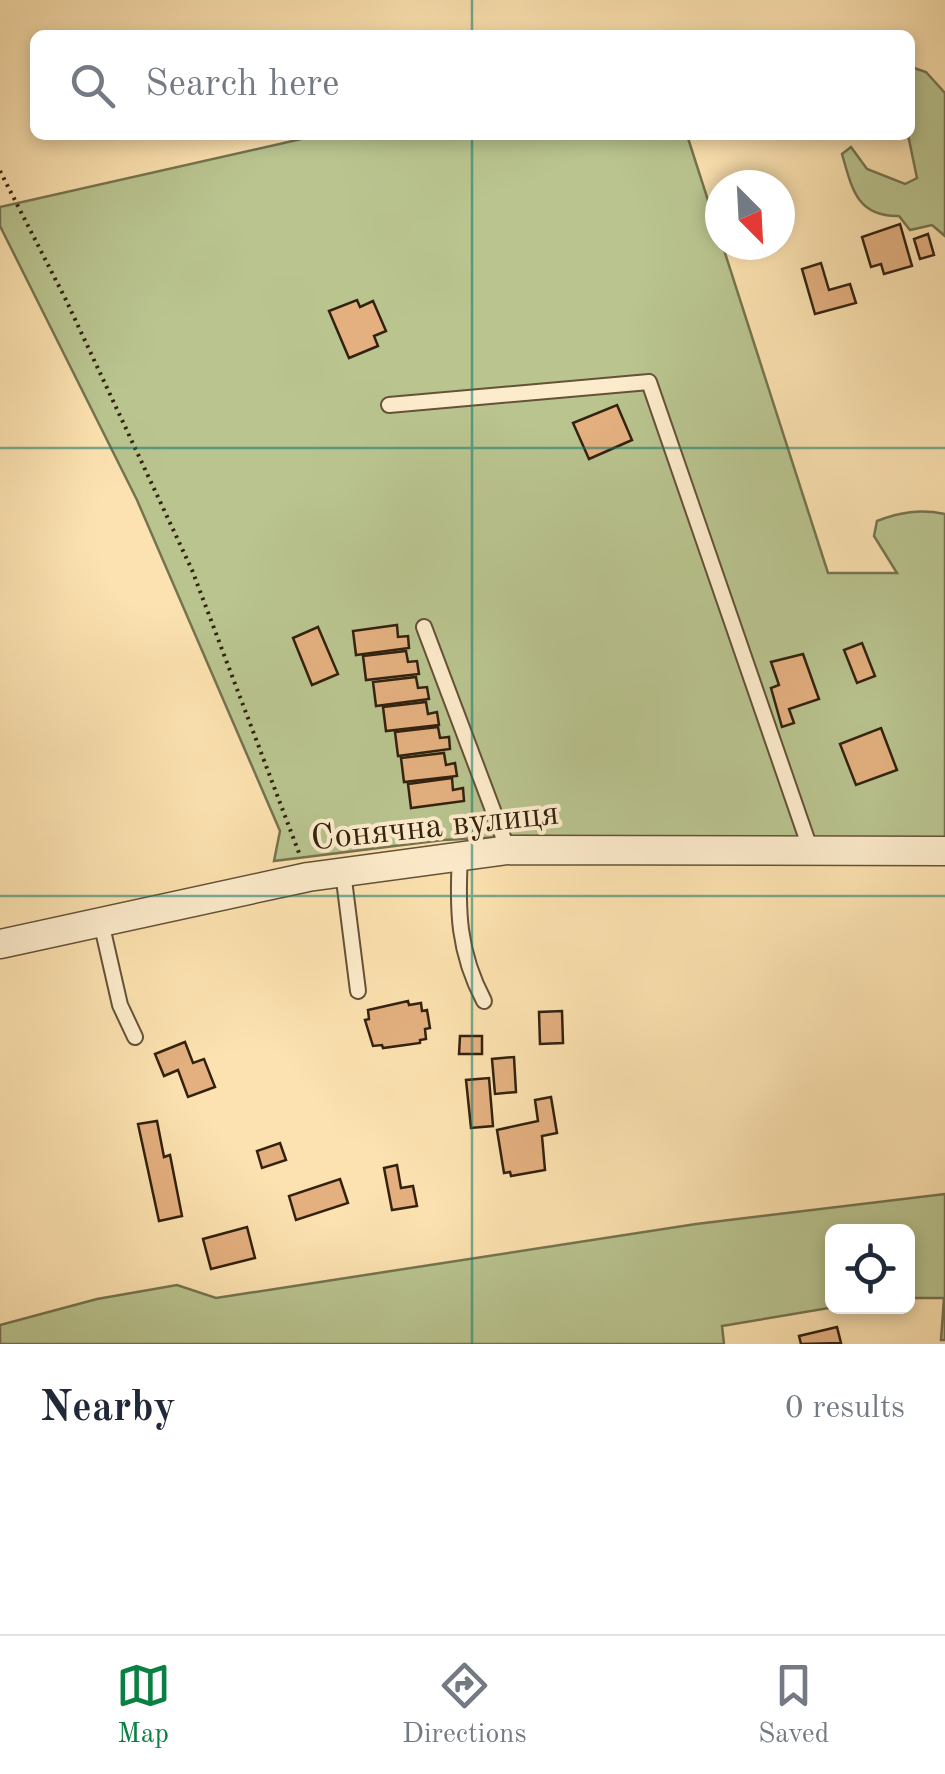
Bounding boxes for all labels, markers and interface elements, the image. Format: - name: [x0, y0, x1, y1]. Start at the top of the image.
- search box: [30, 30, 915, 140]
- icon: search: [65, 58, 120, 113]
- text: Search here: [145, 66, 340, 104]
- north arrow: [705, 170, 795, 260]
- street label: Сонячна вулиця: [309, 797, 561, 857]
- map controls: [825, 1224, 915, 1314]
- button: locate: [825, 1224, 915, 1314]
- text: Nearby: [40, 1388, 176, 1430]
- text: 0 results: [785, 1393, 905, 1425]
- tab: Map: [116, 1658, 171, 1753]
- tab: Directions: [402, 1658, 527, 1753]
- tab: Saved: [758, 1658, 829, 1753]

